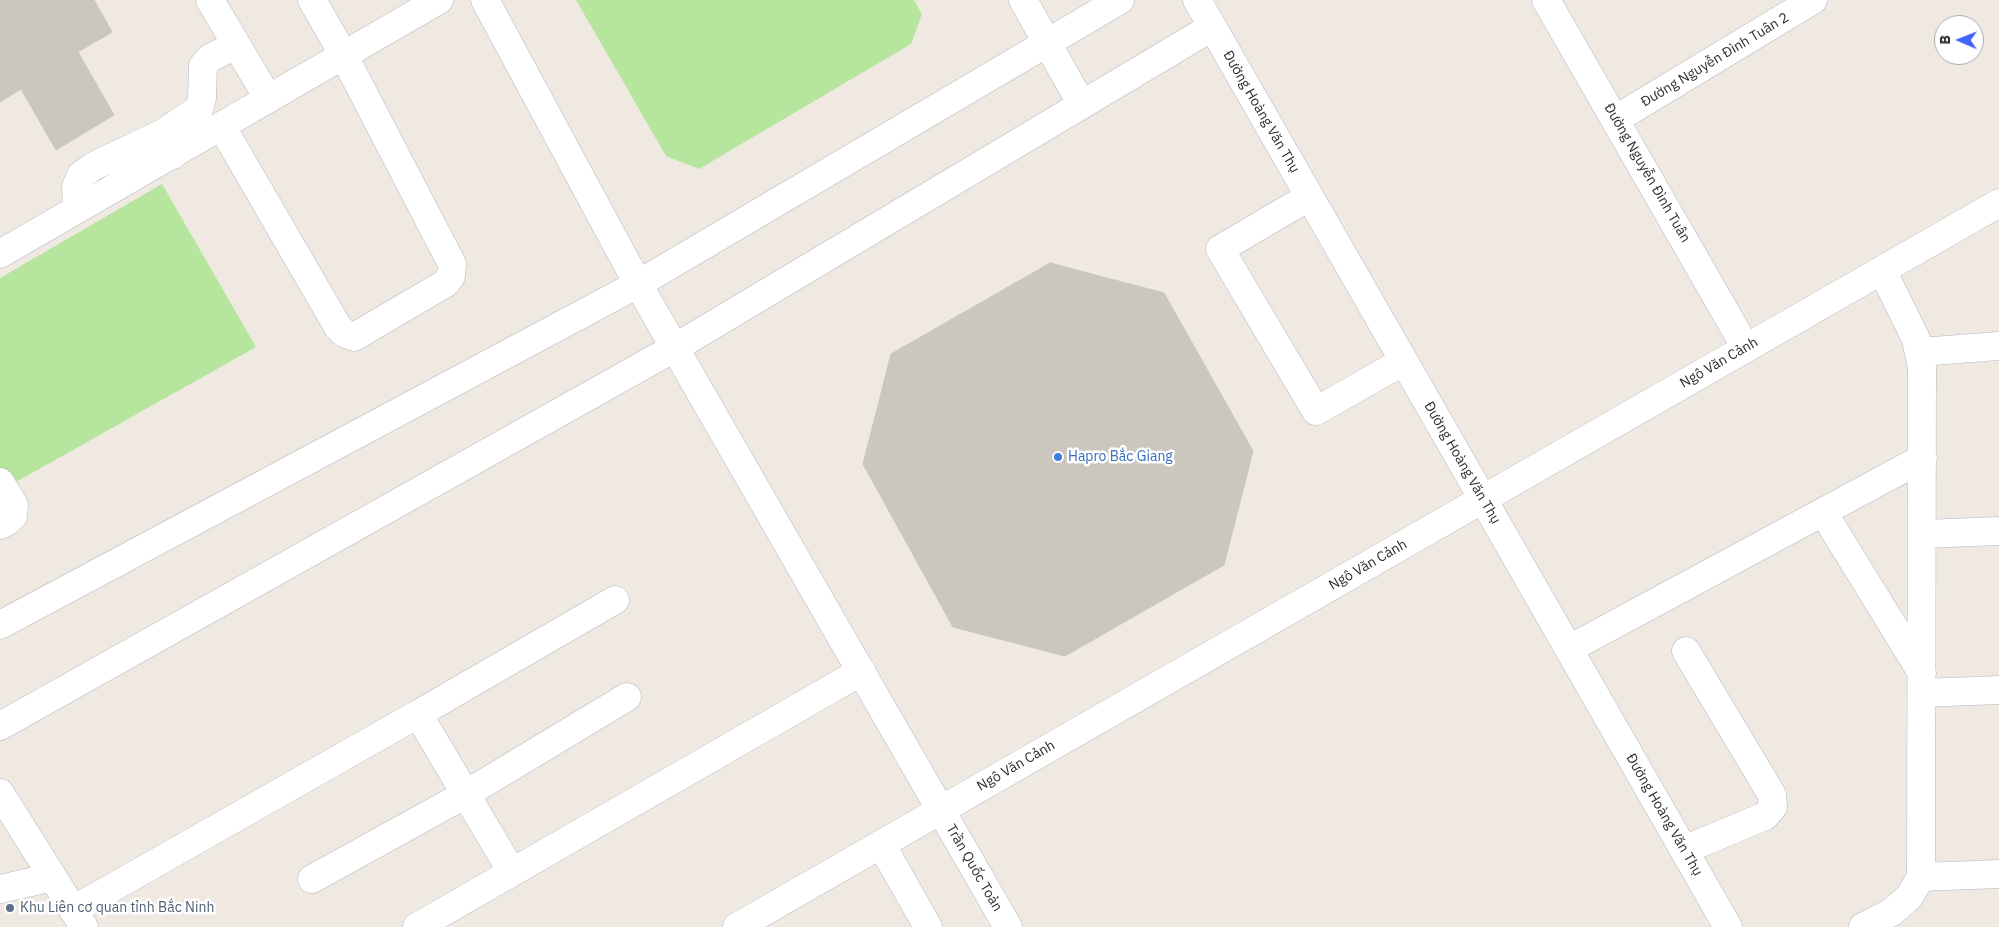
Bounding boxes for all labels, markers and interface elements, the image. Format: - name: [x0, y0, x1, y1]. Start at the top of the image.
- street label: Đường Nguyễn Đình Tuân 2: [1638, 9, 1792, 111]
- north arrow: [1934, 15, 1984, 65]
- text: B: [1936, 35, 1954, 45]
- street label: Đường Hoàng Văn Thụ: [1219, 48, 1303, 176]
- street label: Đường Nguyễn Đình Tuân: [1600, 100, 1694, 246]
- street label: Ngô Văn Cảnh: [1677, 334, 1761, 392]
- street label: Đường Hoàng Văn Thụ: [1420, 399, 1504, 527]
- place label: Hapro Bắc Giang: [1068, 449, 1173, 465]
- marker: Hapro Bắc Giang: [1052, 451, 1064, 463]
- street label: Ngô Văn Cảnh: [1326, 536, 1410, 594]
- street label: Ngô Văn Cảnh: [974, 737, 1058, 795]
- street label: Đường Hoàng Văn Thụ: [1622, 751, 1706, 879]
- street label: Trần Quốc Toản: [942, 822, 1006, 914]
- place label: Khu Liên cơ quan tỉnh Bắc Ninh: [20, 900, 214, 916]
- marker: Khu Liên cơ quan tỉnh Bắc Ninh: [4, 902, 16, 914]

